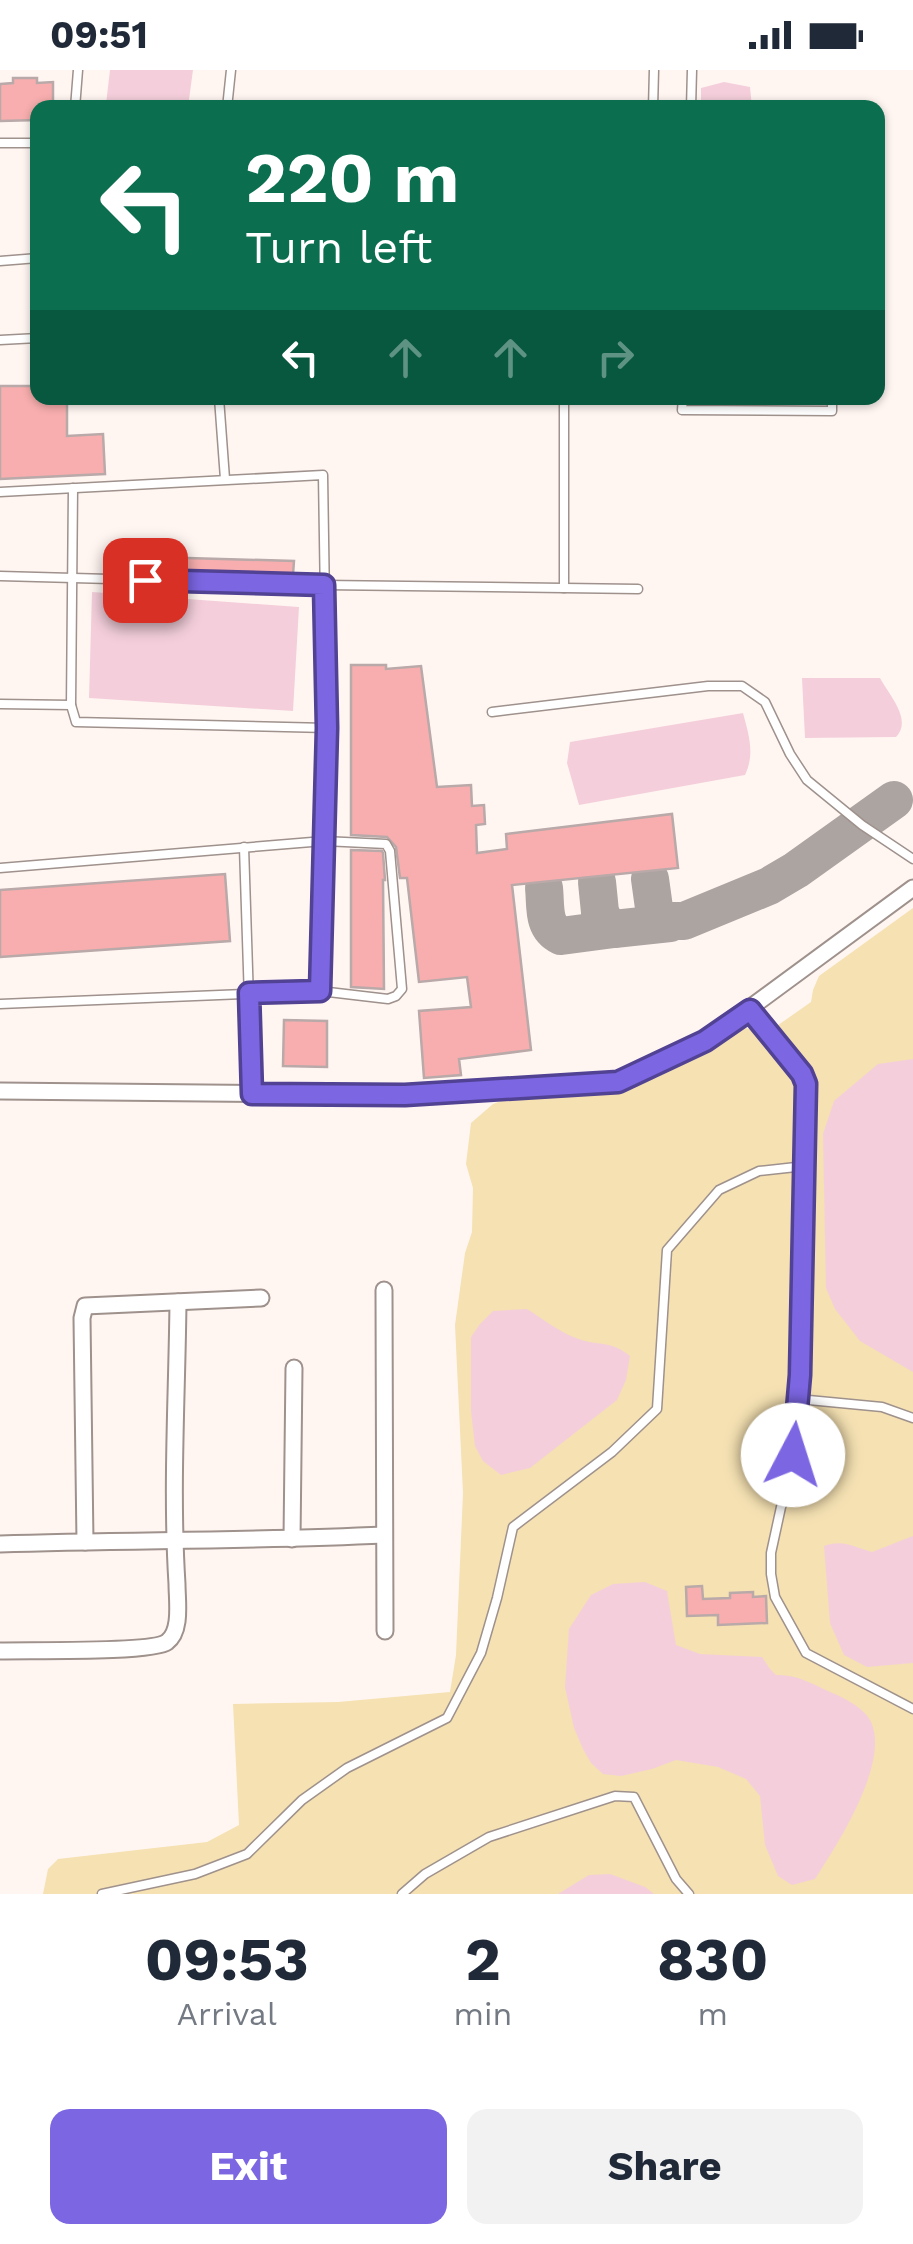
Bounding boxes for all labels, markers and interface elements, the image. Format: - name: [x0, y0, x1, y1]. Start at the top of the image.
- text: 09:51: [50, 13, 148, 57]
- text: 220 m: [245, 137, 459, 219]
- icon: left: [80, 140, 210, 270]
- text: Turn left: [245, 221, 432, 274]
- icon: left: [273, 330, 328, 385]
- icon: ahead: [378, 330, 433, 385]
- icon: ahead: [483, 330, 538, 385]
- icon: right: [588, 330, 643, 385]
- pin: [103, 538, 188, 623]
- icon: arrive: [118, 553, 173, 608]
- position arrow: [741, 1403, 845, 1507]
- text: 09:53: [145, 1924, 309, 1995]
- text: 2: [465, 1924, 501, 1995]
- text: 830: [657, 1924, 768, 1995]
- text: Arrival: [177, 1995, 277, 2033]
- text: min: [454, 1995, 512, 2033]
- text: m: [697, 1995, 728, 2033]
- button: Exit: [50, 2109, 447, 2224]
- button: Share: [467, 2109, 863, 2224]

